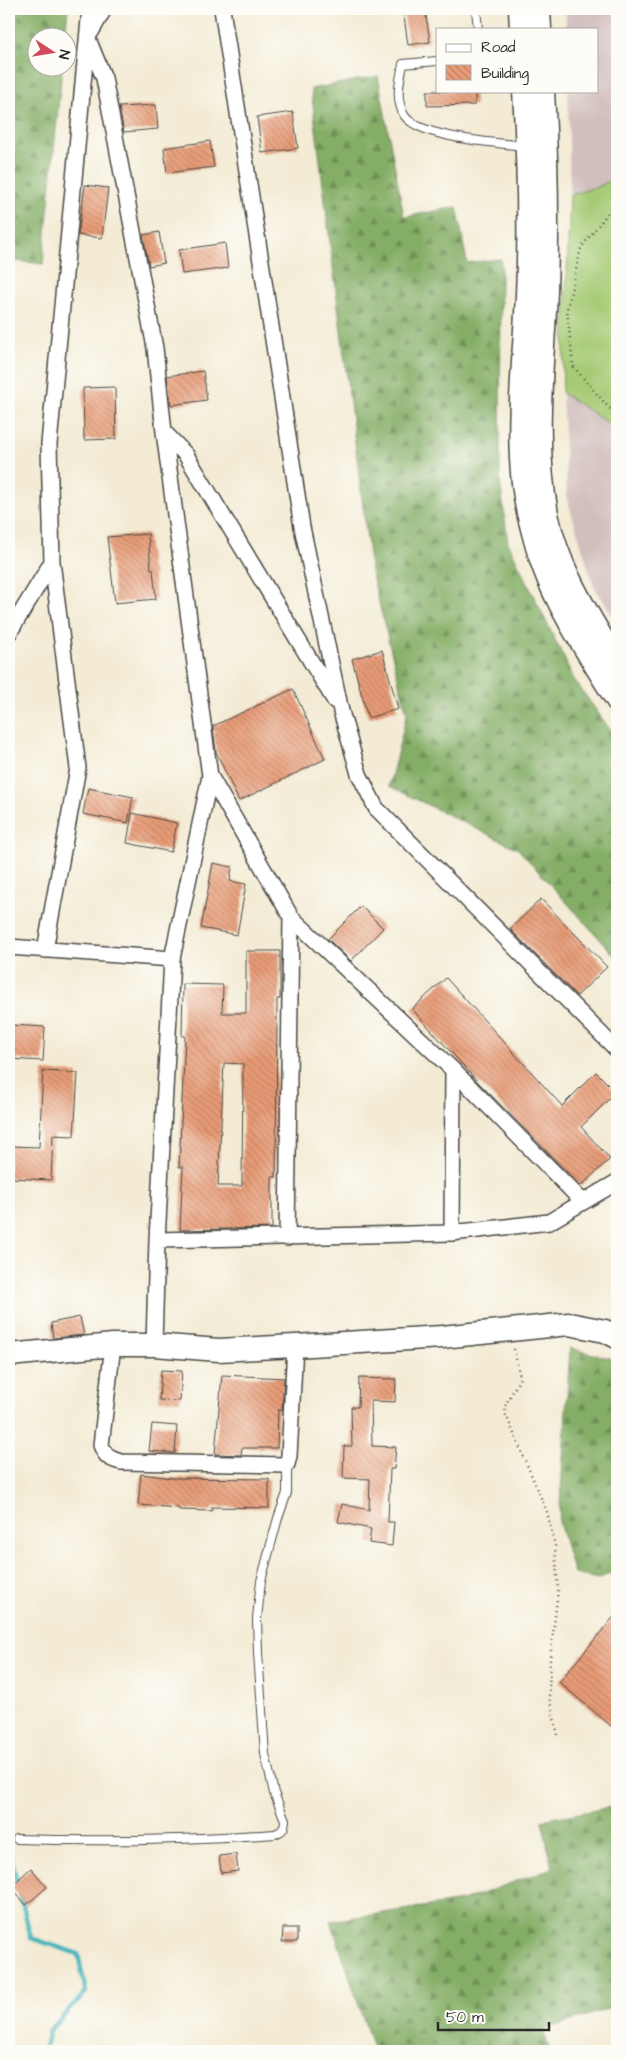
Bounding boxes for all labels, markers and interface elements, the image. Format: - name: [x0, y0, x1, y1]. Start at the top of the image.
- north arrow: [28, 28, 78, 78]
- legend: [436, 28, 598, 92]
- text: Road: [481, 37, 516, 58]
- text: N: [53, 48, 74, 61]
- text: Building: [481, 63, 529, 85]
- scale bar: [438, 2000, 550, 2032]
- text: 50 m: [446, 2007, 484, 2028]

